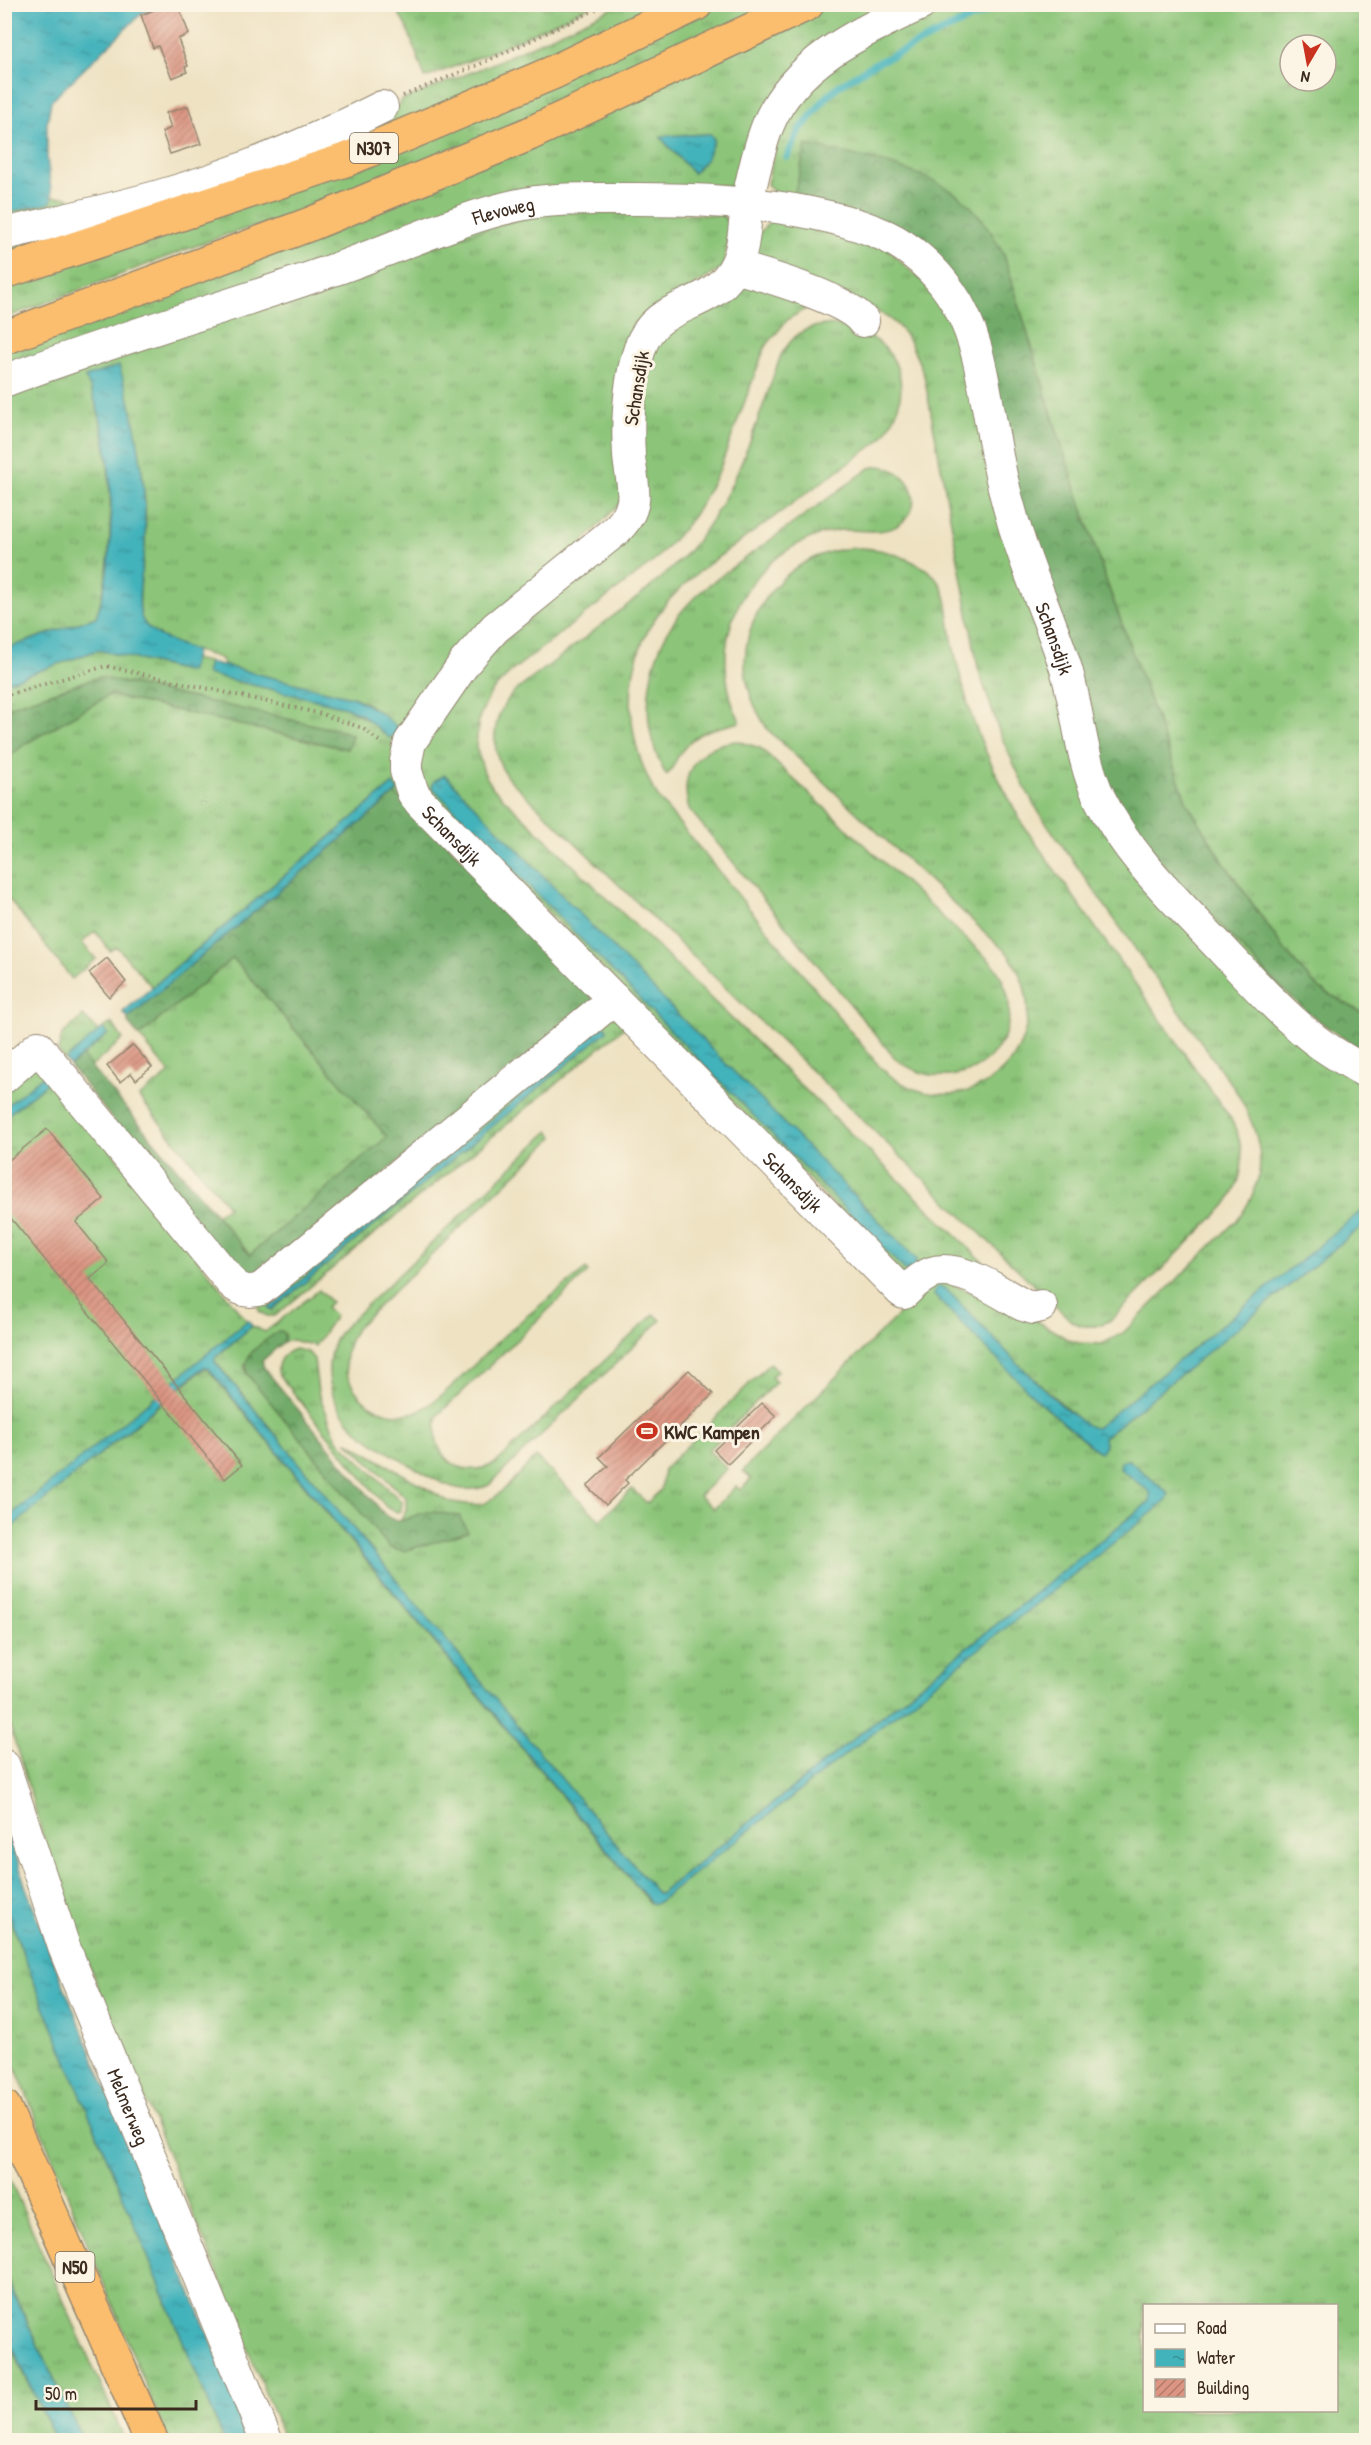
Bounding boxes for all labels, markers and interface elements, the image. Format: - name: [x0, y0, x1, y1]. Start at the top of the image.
- north arrow: [1278, 33, 1338, 93]
- text: N: [1299, 66, 1311, 89]
- road number: N307: [350, 133, 398, 163]
- street label: Flevoweg: [468, 189, 536, 231]
- street label: Schansdijk: [617, 349, 655, 427]
- street label: Schansdijk: [1030, 598, 1080, 678]
- street label: Schansdijk: [417, 799, 489, 871]
- street label: Schansdijk: [757, 1145, 829, 1218]
- place label: KWC Kampen: [664, 1418, 760, 1446]
- sports icon: KWC Kampen: [635, 1419, 659, 1443]
- street label: Melmerweg: [102, 2064, 157, 2149]
- road number: N50: [56, 2252, 94, 2282]
- legend: [1143, 2304, 1338, 2412]
- text: Road: [1197, 2315, 1227, 2340]
- text: Water: [1197, 2345, 1235, 2370]
- scale bar: [36, 2373, 196, 2411]
- text: Building: [1197, 2375, 1249, 2400]
- text: 50 m: [45, 2381, 77, 2406]

